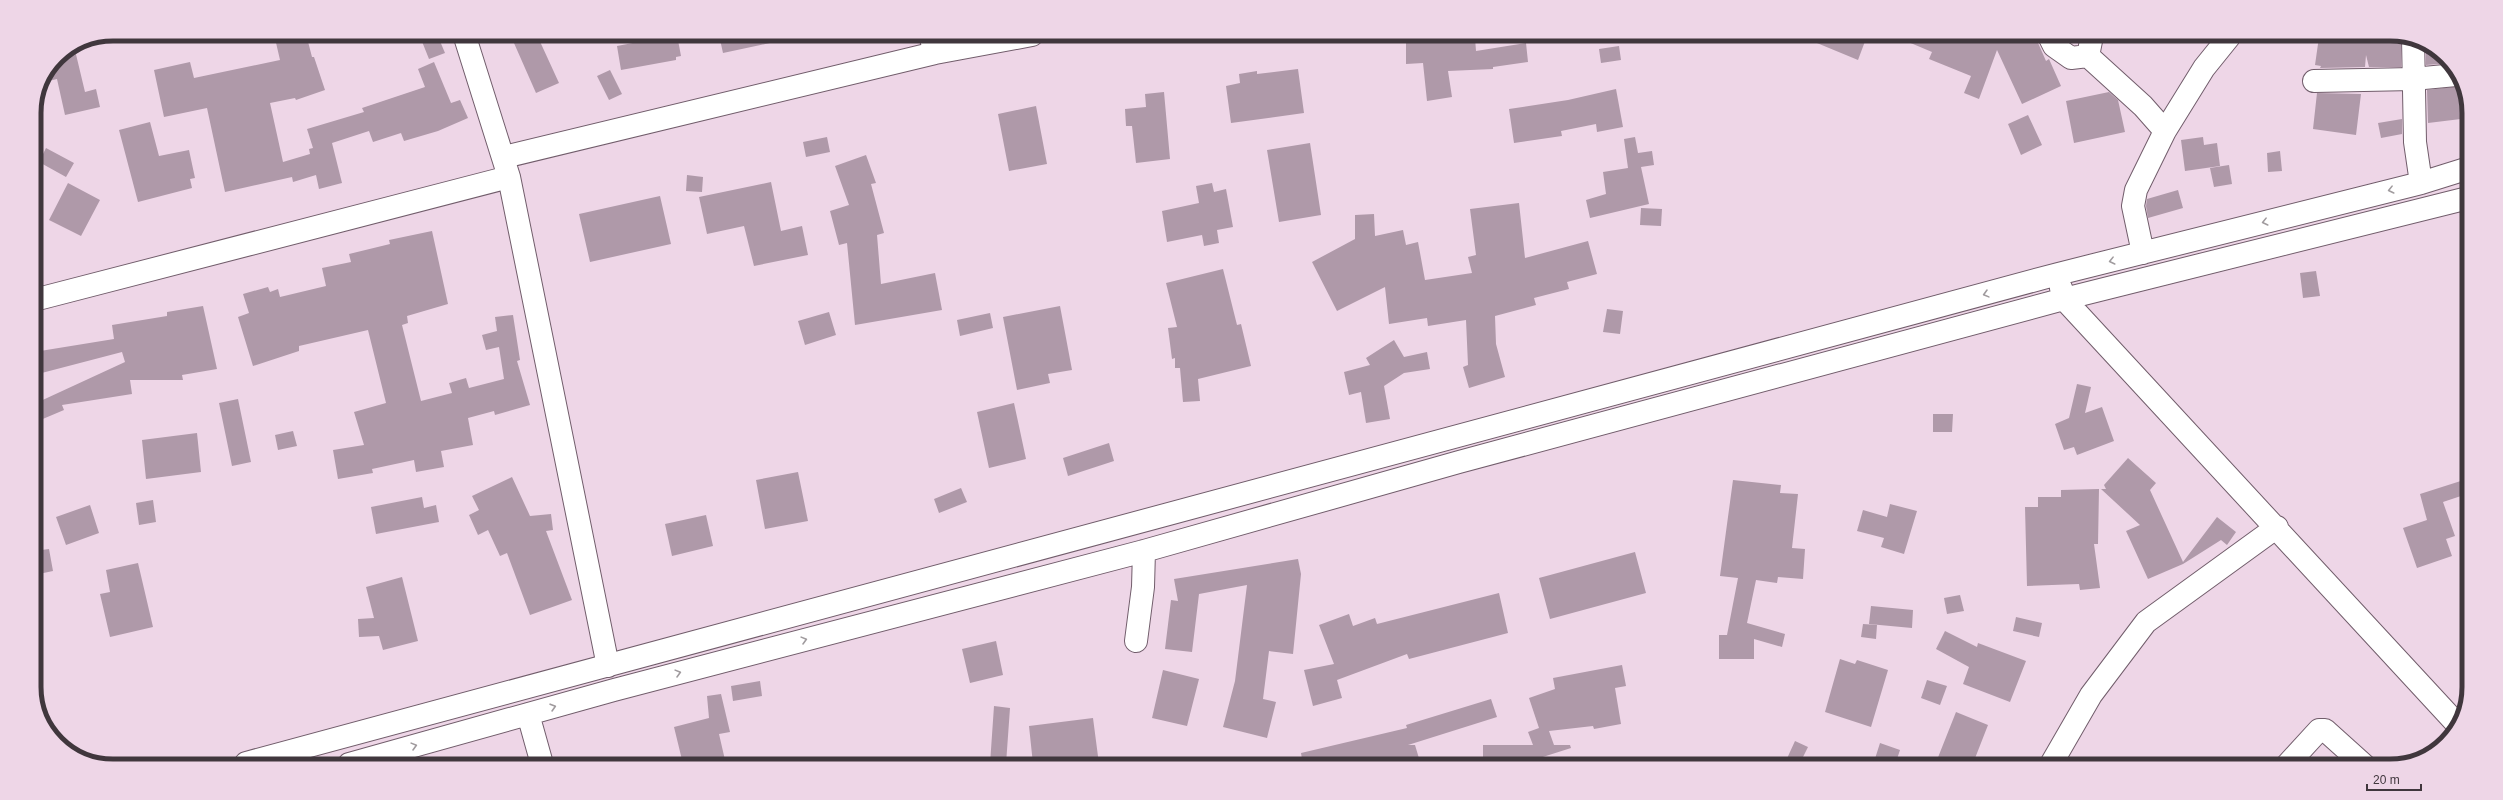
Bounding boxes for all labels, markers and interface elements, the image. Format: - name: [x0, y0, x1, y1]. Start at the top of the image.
- one-way arrow: [2388, 186, 2394, 194]
- one-way arrow: [2261, 217, 2268, 226]
- one-way arrow: [2108, 256, 2115, 264]
- one-way arrow: [1983, 289, 1990, 298]
- one-way arrow: [800, 636, 807, 645]
- one-way arrow: [674, 669, 681, 678]
- one-way arrow: [549, 703, 556, 712]
- one-way arrow: [410, 742, 417, 751]
- scale bar: [2367, 766, 2421, 792]
- text: 20 m: [2373, 773, 2400, 787]

